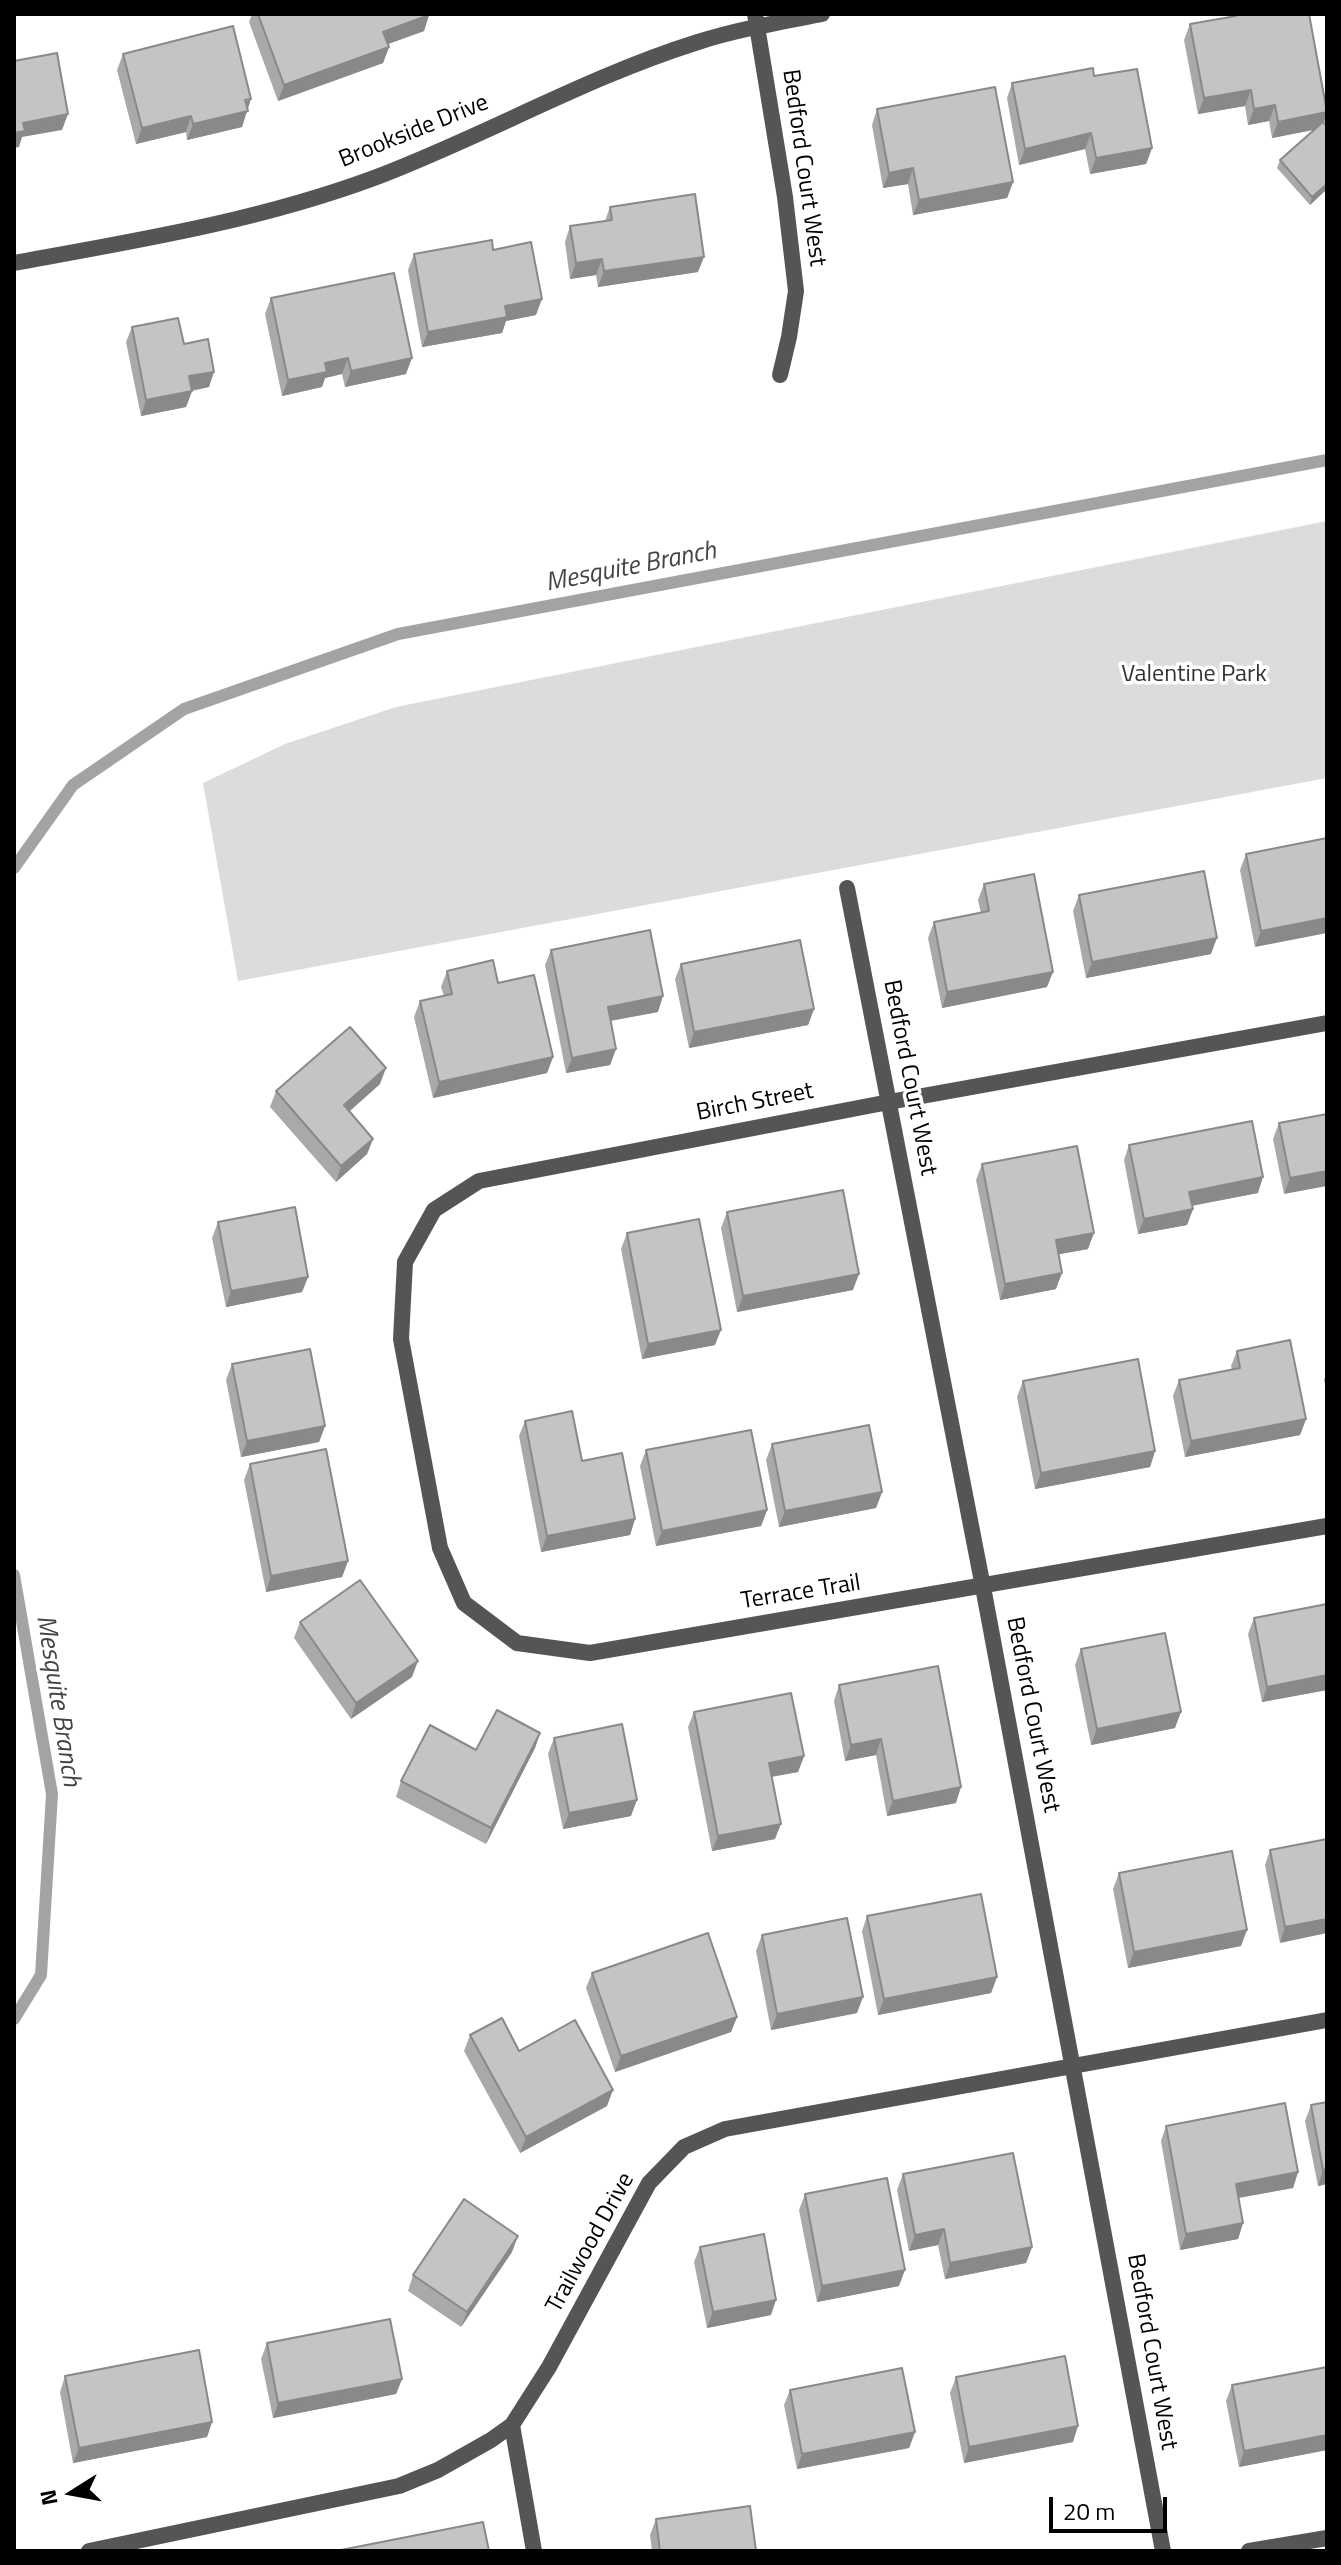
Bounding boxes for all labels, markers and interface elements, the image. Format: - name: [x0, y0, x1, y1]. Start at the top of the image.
- street label: Bedford Court West: [775, 68, 831, 268]
- street label: Brookside Drive: [335, 89, 493, 175]
- water label: Mesquite Branch: [543, 536, 719, 600]
- park label: Valentine Park: [1121, 661, 1267, 689]
- street label: Bedford Court West: [876, 978, 942, 1178]
- street label: Birch Street: [694, 1078, 816, 1128]
- street label: Terrace Trail: [739, 1569, 863, 1617]
- water label: Mesquite Branch: [28, 1613, 86, 1789]
- street label: Bedford Court West: [999, 1615, 1065, 1815]
- street label: Trailwood Drive: [541, 2168, 641, 2318]
- street label: Bedford Court West: [1120, 2252, 1182, 2452]
- north arrow: [32, 2453, 112, 2533]
- scale bar: [1053, 2481, 1171, 2531]
- text: N: [30, 2487, 67, 2508]
- text: 20 m: [1063, 2493, 1115, 2529]

